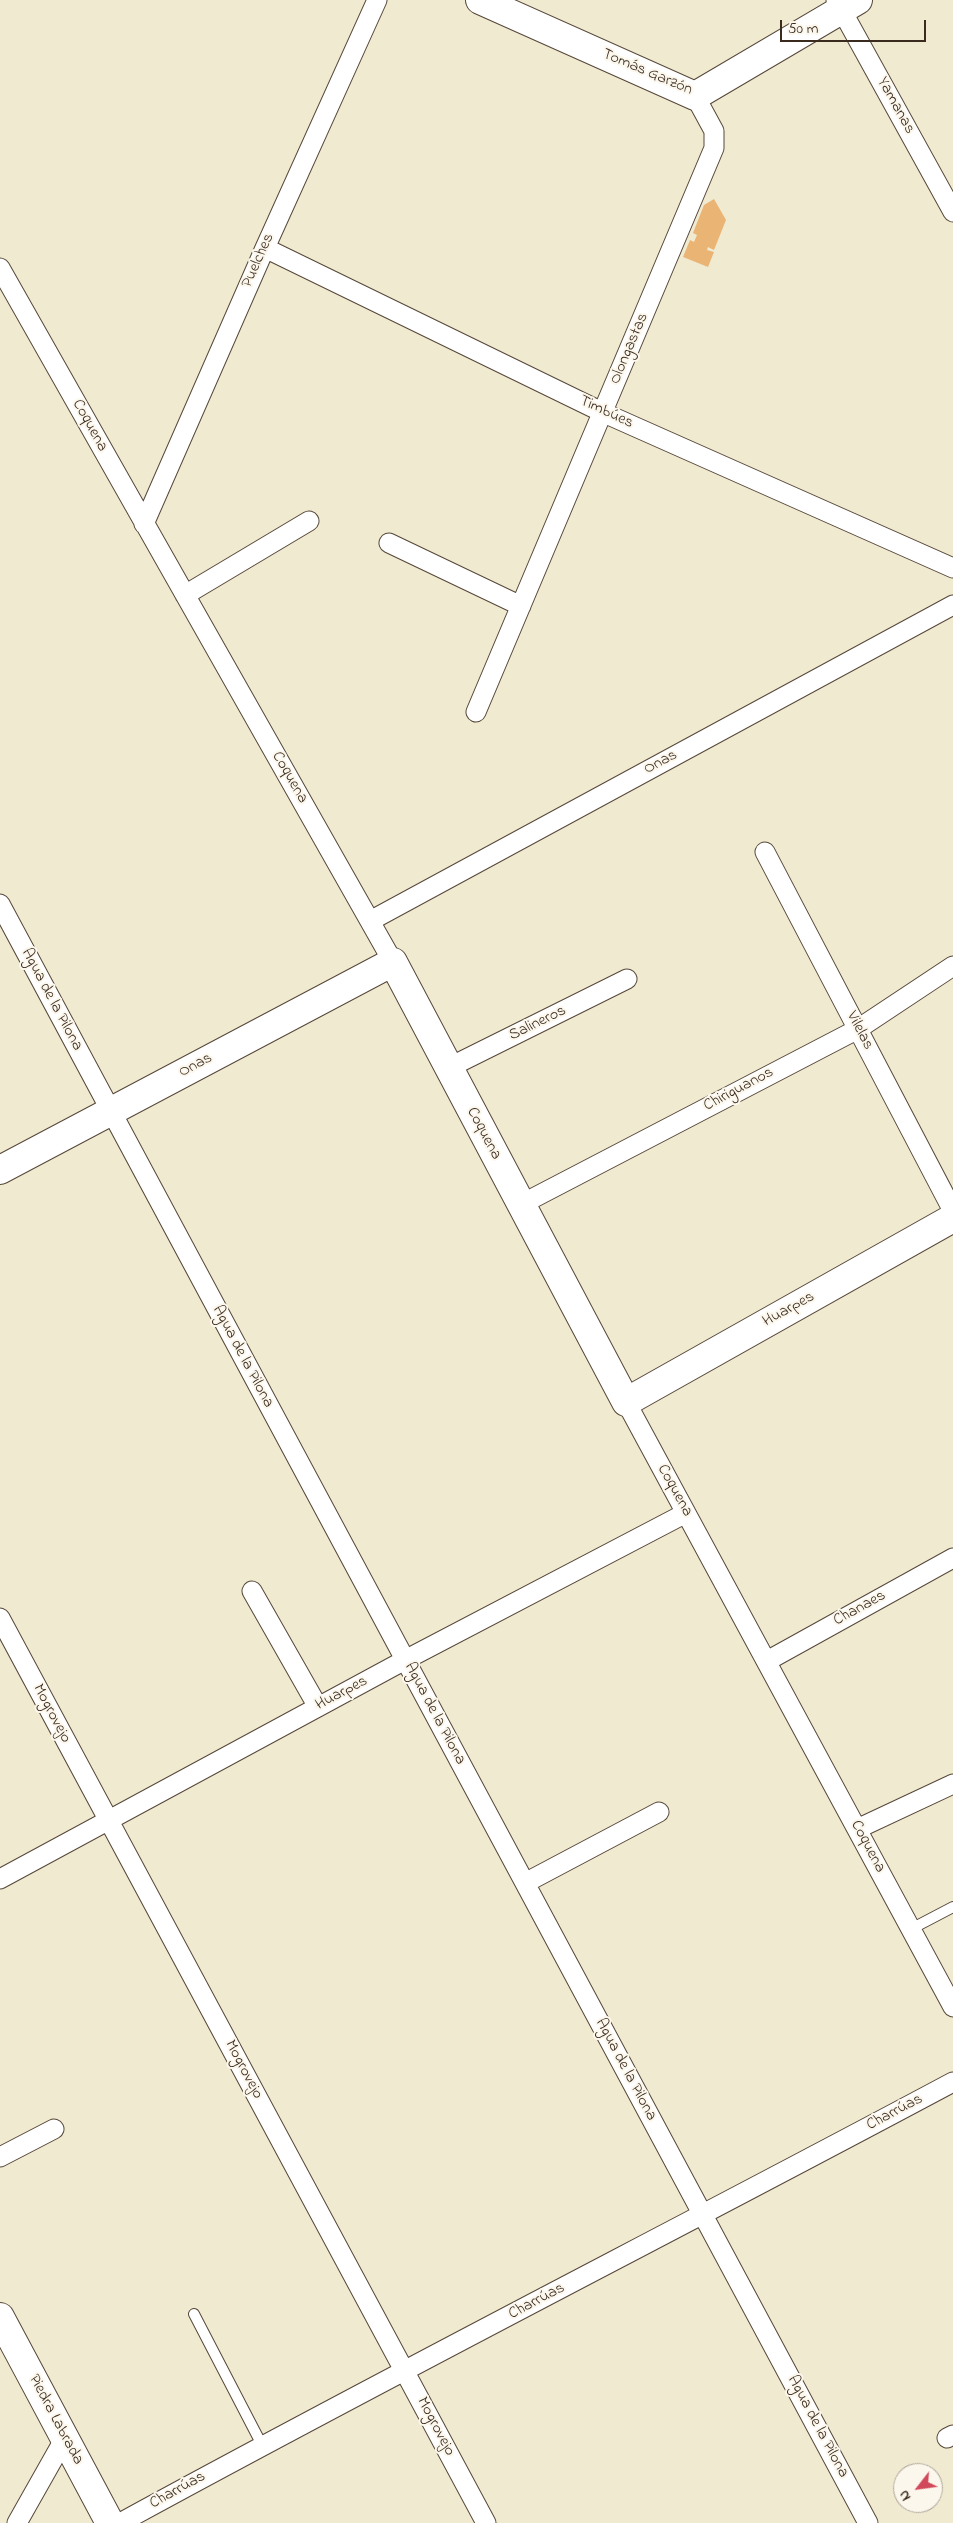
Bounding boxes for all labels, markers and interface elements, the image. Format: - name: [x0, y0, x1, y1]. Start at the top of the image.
- scale bar: [783, 10, 929, 42]
- text: 50 m: [788, 18, 818, 40]
- street label: Tomás Garzón: [599, 45, 695, 101]
- street label: Yamanas: [872, 74, 918, 138]
- street label: Puelches: [239, 231, 279, 291]
- street label: Olongastas: [606, 310, 654, 388]
- street label: Timbúes: [576, 392, 636, 434]
- street label: Coquena: [67, 397, 111, 455]
- street label: Onas: [641, 746, 681, 780]
- street label: Coquena: [267, 749, 311, 807]
- street label: Agua de la Pilona: [16, 946, 86, 1054]
- street label: Salineros: [506, 1002, 570, 1046]
- street label: Vilelas: [841, 1009, 877, 1053]
- street label: Onas: [176, 1049, 216, 1083]
- street label: Chiriguanos: [701, 1064, 777, 1116]
- street label: Coquena: [461, 1105, 505, 1163]
- street label: Huarpes: [760, 1288, 818, 1332]
- street label: Agua de la Pilona: [207, 1303, 277, 1411]
- street label: Coquena: [652, 1462, 696, 1520]
- street label: Chanaes: [830, 1587, 890, 1631]
- street label: Agua de la Pilona: [399, 1660, 469, 1768]
- street label: Huarpes: [313, 1672, 371, 1716]
- street label: Mogrovejo: [28, 1681, 74, 1747]
- street label: Coquena: [845, 1818, 889, 1876]
- street label: Agua de la Pilona: [590, 2016, 660, 2124]
- street label: Mogrovejo: [220, 2037, 266, 2103]
- street label: Charrúas: [864, 2090, 926, 2136]
- street label: Charrúas: [506, 2279, 568, 2325]
- street label: Piedra Labrada: [23, 2372, 87, 2468]
- street label: Agua de la Pilona: [782, 2373, 852, 2481]
- street label: Mogrovejo: [412, 2394, 458, 2460]
- north arrow: [893, 2463, 943, 2513]
- street label: Charrúas: [147, 2468, 209, 2514]
- text: N: [894, 2486, 917, 2505]

